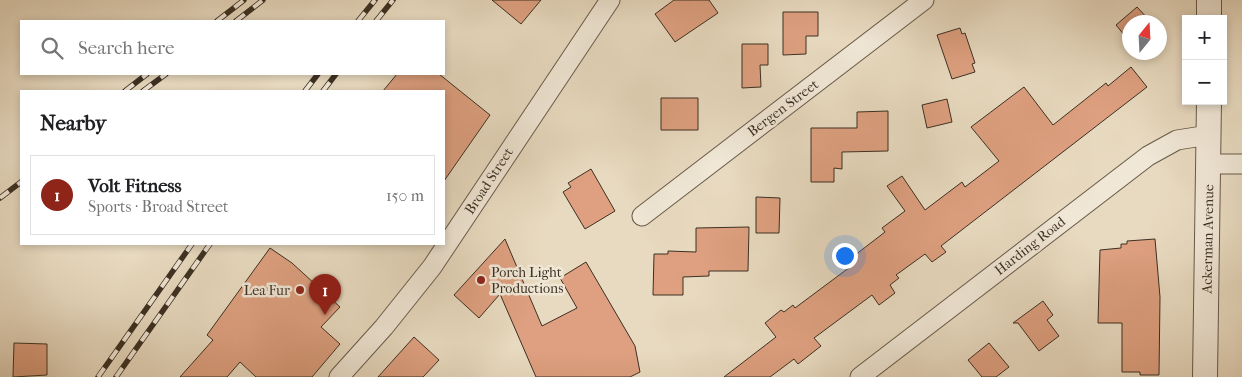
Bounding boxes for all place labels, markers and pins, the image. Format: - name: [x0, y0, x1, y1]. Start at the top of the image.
- place label: Porch Light Productions: [491, 264, 563, 297]
- pin: 1: [309, 274, 341, 315]
- marker: Porch Light Productions: [475, 274, 487, 286]
- place label: Lea Fur: [244, 282, 290, 299]
- marker: Lea Fur: [294, 284, 306, 296]

